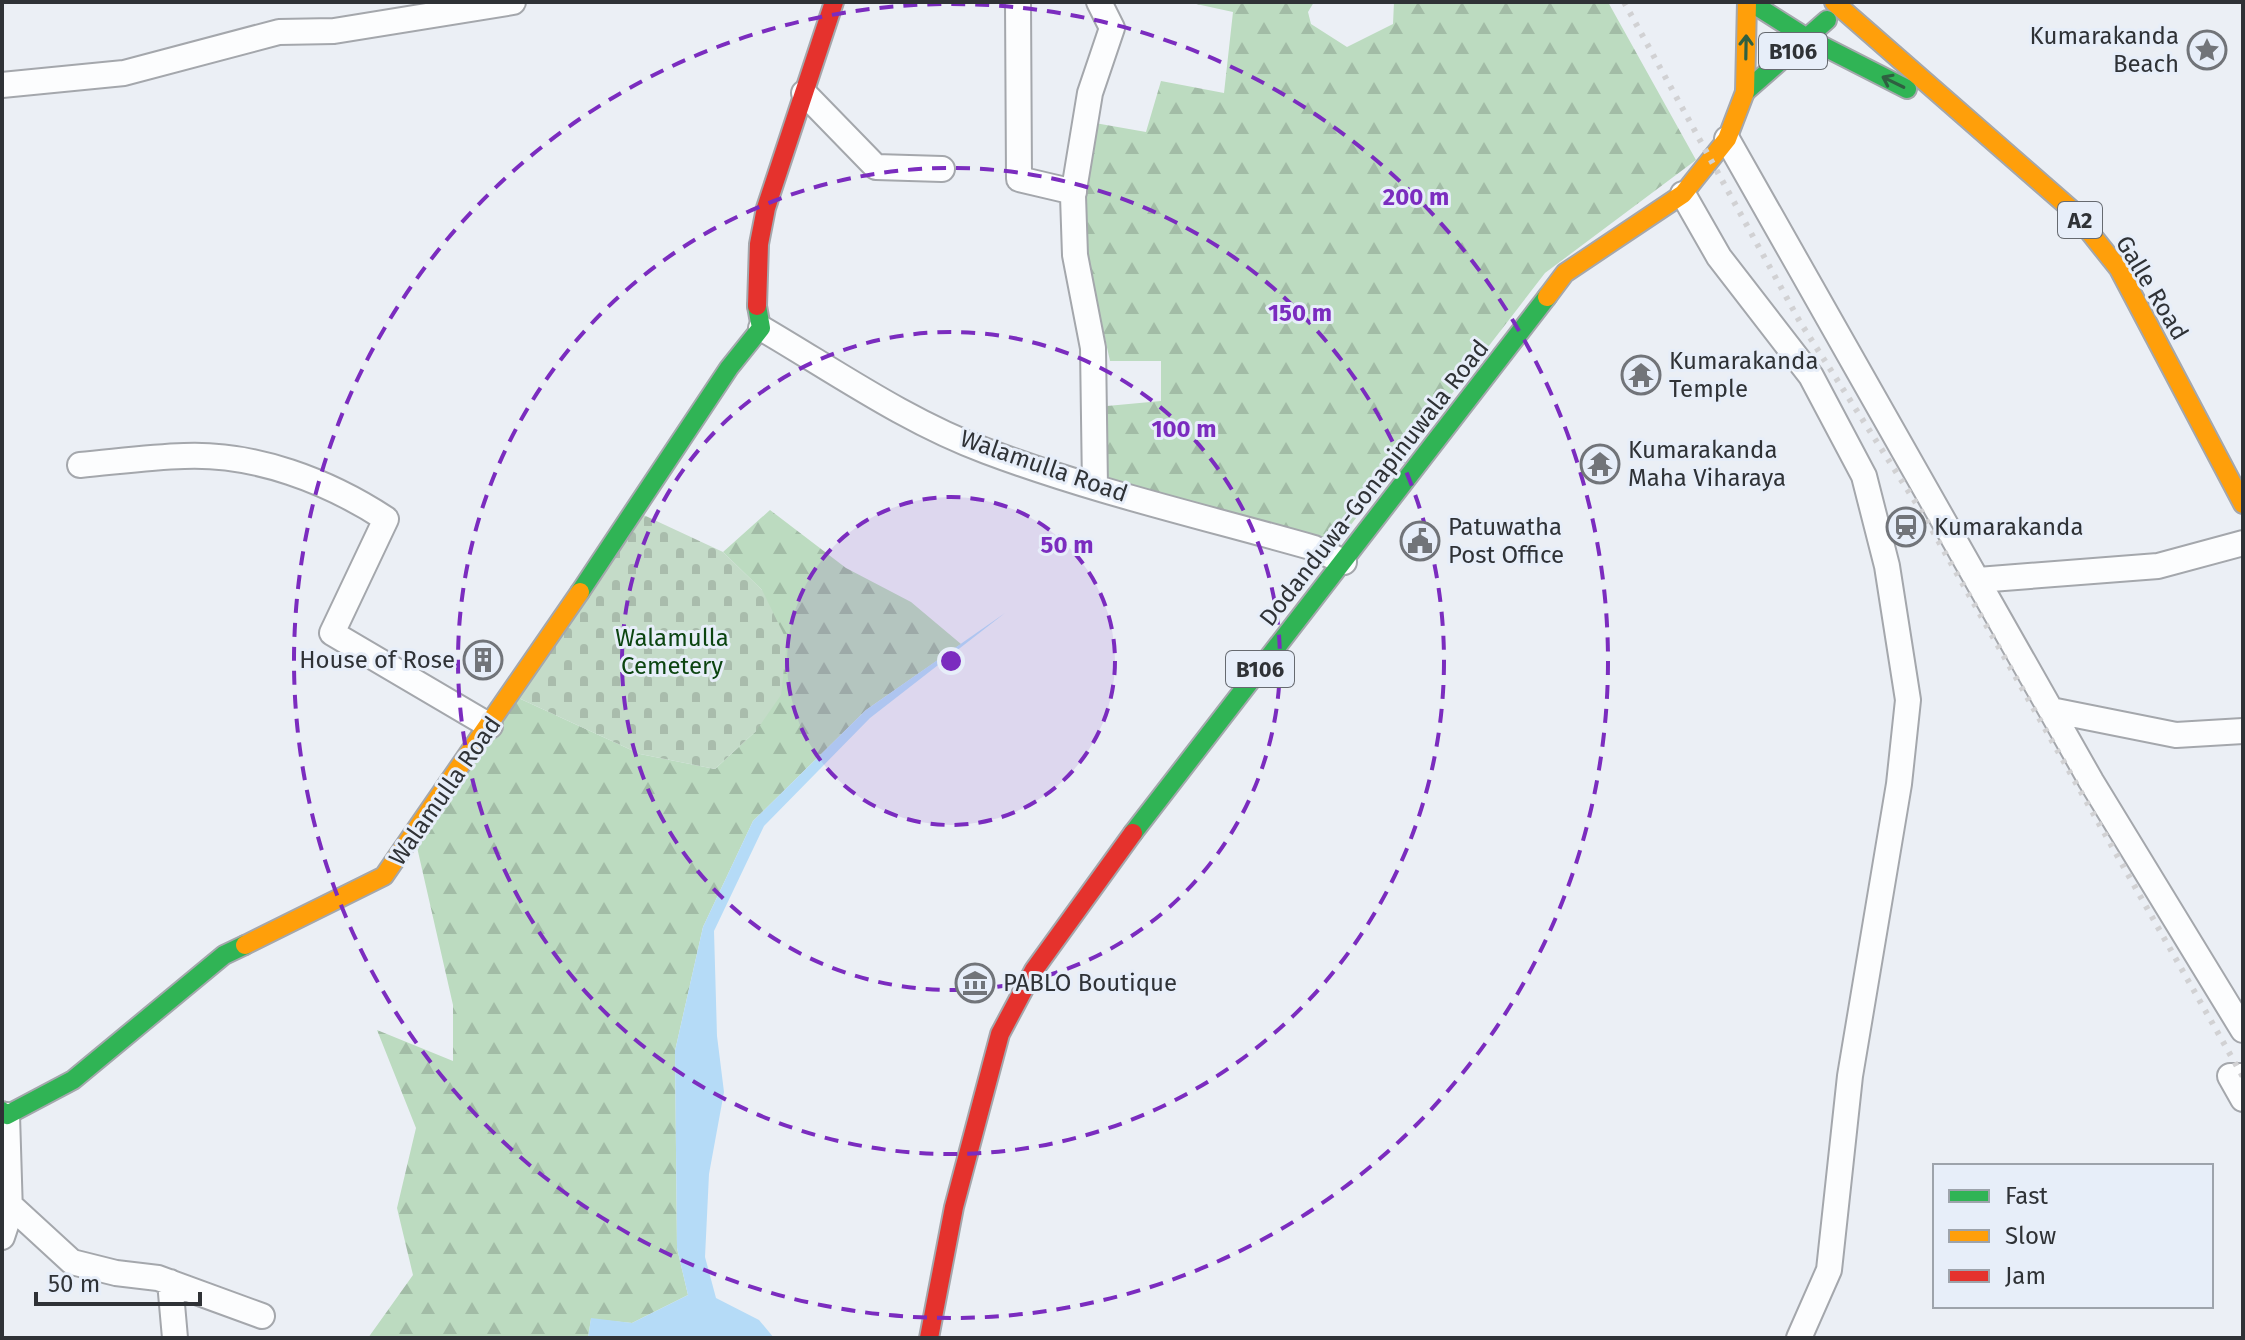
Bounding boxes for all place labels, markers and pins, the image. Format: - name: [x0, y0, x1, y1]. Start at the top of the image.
- place label: Kumarakanda Beach: [2030, 22, 2179, 78]
- place icon: Kumarakanda Beach: [2186, 29, 2228, 71]
- place label: Kumarakanda Temple: [1669, 347, 1818, 403]
- temple icon: Kumarakanda Temple: [1620, 354, 1662, 396]
- place label: Kumarakanda Maha Viharaya: [1628, 436, 1786, 492]
- temple icon: Kumarakanda Maha Viharaya: [1579, 443, 1621, 485]
- station icon: Kumarakanda: [1885, 506, 1927, 548]
- place label: Patuwatha Post Office: [1448, 513, 1564, 569]
- place label: Kumarakanda: [1934, 513, 2083, 541]
- public building icon: Patuwatha Post Office: [1399, 520, 1441, 562]
- building icon: House of Rose: [462, 639, 504, 681]
- place label: House of Rose: [299, 646, 455, 674]
- centre of rings: [937, 647, 965, 675]
- museum icon: PABLO Boutique: [954, 962, 996, 1004]
- place label: PABLO Boutique: [1003, 969, 1177, 997]

